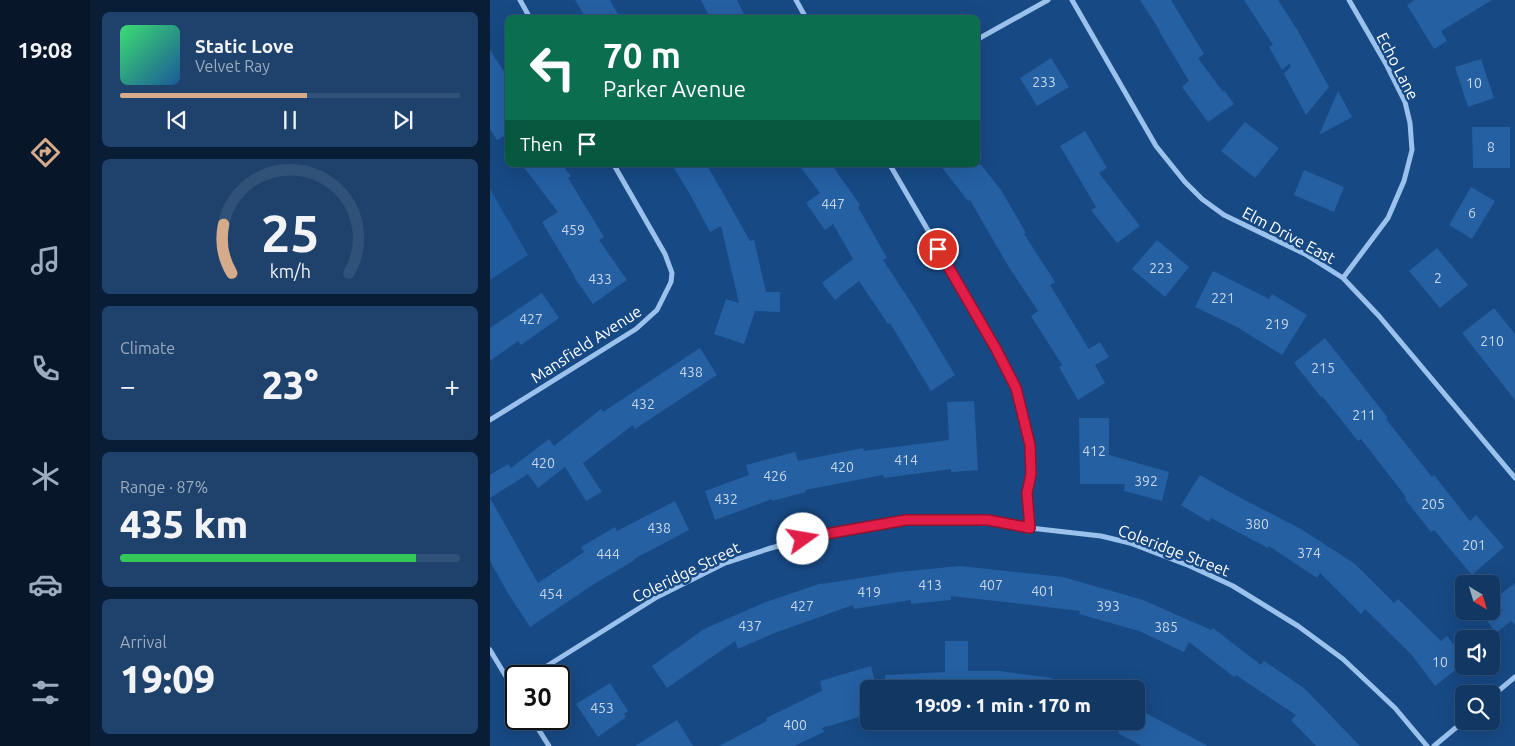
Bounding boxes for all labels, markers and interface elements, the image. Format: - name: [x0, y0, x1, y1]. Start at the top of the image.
- street label: Echo Lane: [1373, 29, 1423, 103]
- text: Static Love: [195, 35, 294, 57]
- icon: left: [520, 35, 585, 100]
- text: 70 m: [603, 35, 681, 75]
- text: 19:08: [17, 37, 73, 62]
- text: Velvet Ray: [195, 57, 270, 75]
- house number: 233: [1032, 74, 1056, 90]
- house number: 10: [1466, 75, 1482, 91]
- text: Parker Avenue: [603, 76, 746, 101]
- icon: previous: [163, 106, 191, 134]
- icon: pause: [276, 106, 304, 134]
- icon: next: [389, 106, 417, 134]
- icon: arrive: [573, 130, 601, 158]
- text: Then: [520, 133, 563, 155]
- icon: directions: [28, 135, 63, 170]
- house number: 8: [1487, 139, 1495, 155]
- house number: 447: [821, 196, 845, 212]
- street label: Elm Drive East: [1240, 203, 1339, 267]
- text: 25: [261, 204, 319, 262]
- house number: 6: [1468, 205, 1476, 221]
- house number: 459: [561, 222, 585, 238]
- pin: [917, 228, 959, 270]
- icon: arrive: [924, 235, 952, 263]
- icon: music: [28, 243, 63, 278]
- house number: 223: [1149, 260, 1173, 276]
- text: km/h: [269, 261, 311, 281]
- house number: 2: [1434, 270, 1442, 286]
- house number: 433: [588, 271, 612, 287]
- house number: 221: [1211, 290, 1235, 306]
- street label: Mansfield Avenue: [527, 302, 645, 386]
- house number: 427: [519, 311, 543, 327]
- house number: 219: [1265, 316, 1289, 332]
- house number: 210: [1480, 333, 1504, 349]
- text: Climate: [120, 339, 175, 357]
- icon: phone: [28, 351, 63, 386]
- house number: 215: [1311, 360, 1335, 376]
- text: 23°: [262, 364, 318, 406]
- house number: 438: [679, 364, 703, 380]
- text: −: [120, 370, 136, 401]
- text: +: [444, 370, 460, 401]
- house number: 432: [631, 396, 655, 412]
- house number: 211: [1352, 407, 1376, 423]
- house number: 412: [1082, 443, 1106, 459]
- house number: 414: [894, 452, 918, 468]
- house number: 420: [531, 455, 555, 471]
- icon: climate: [28, 459, 63, 494]
- house number: 420: [830, 459, 854, 475]
- house number: 426: [763, 468, 787, 484]
- house number: 392: [1134, 473, 1158, 489]
- text: Range · 87%: [120, 478, 208, 496]
- house number: 432: [714, 491, 738, 507]
- house number: 205: [1421, 496, 1445, 512]
- text: 435 km: [120, 503, 248, 545]
- position arrow: [776, 512, 828, 564]
- house number: 380: [1245, 516, 1269, 532]
- house number: 438: [647, 520, 671, 536]
- street label: Coleridge Street: [1116, 520, 1233, 580]
- house number: 201: [1462, 537, 1486, 553]
- street label: Coleridge Street: [629, 538, 744, 606]
- house number: 374: [1297, 545, 1321, 561]
- house number: 444: [596, 546, 620, 562]
- icon: car: [28, 567, 63, 602]
- north arrow: [1455, 575, 1500, 620]
- map controls: [1455, 575, 1500, 730]
- house number: 413: [918, 577, 942, 593]
- house number: 407: [979, 577, 1003, 593]
- house number: 401: [1031, 583, 1055, 599]
- house number: 419: [857, 584, 881, 600]
- house number: 454: [539, 586, 563, 602]
- house number: 427: [790, 598, 814, 614]
- house number: 393: [1096, 598, 1120, 614]
- house number: 437: [738, 618, 762, 634]
- house number: 385: [1154, 619, 1178, 635]
- button: sound: [1455, 630, 1500, 675]
- text: Arrival: [120, 633, 167, 651]
- house number: 10: [1432, 654, 1448, 670]
- text: 19:09: [120, 658, 215, 700]
- speed limit sign: 30: [505, 665, 570, 730]
- icon: filters: [28, 675, 63, 710]
- button: search: [1455, 685, 1500, 730]
- text: 19:09 · 1 min · 170 m: [914, 694, 1091, 716]
- house number: 453: [590, 700, 614, 716]
- house number: 400: [783, 717, 807, 733]

